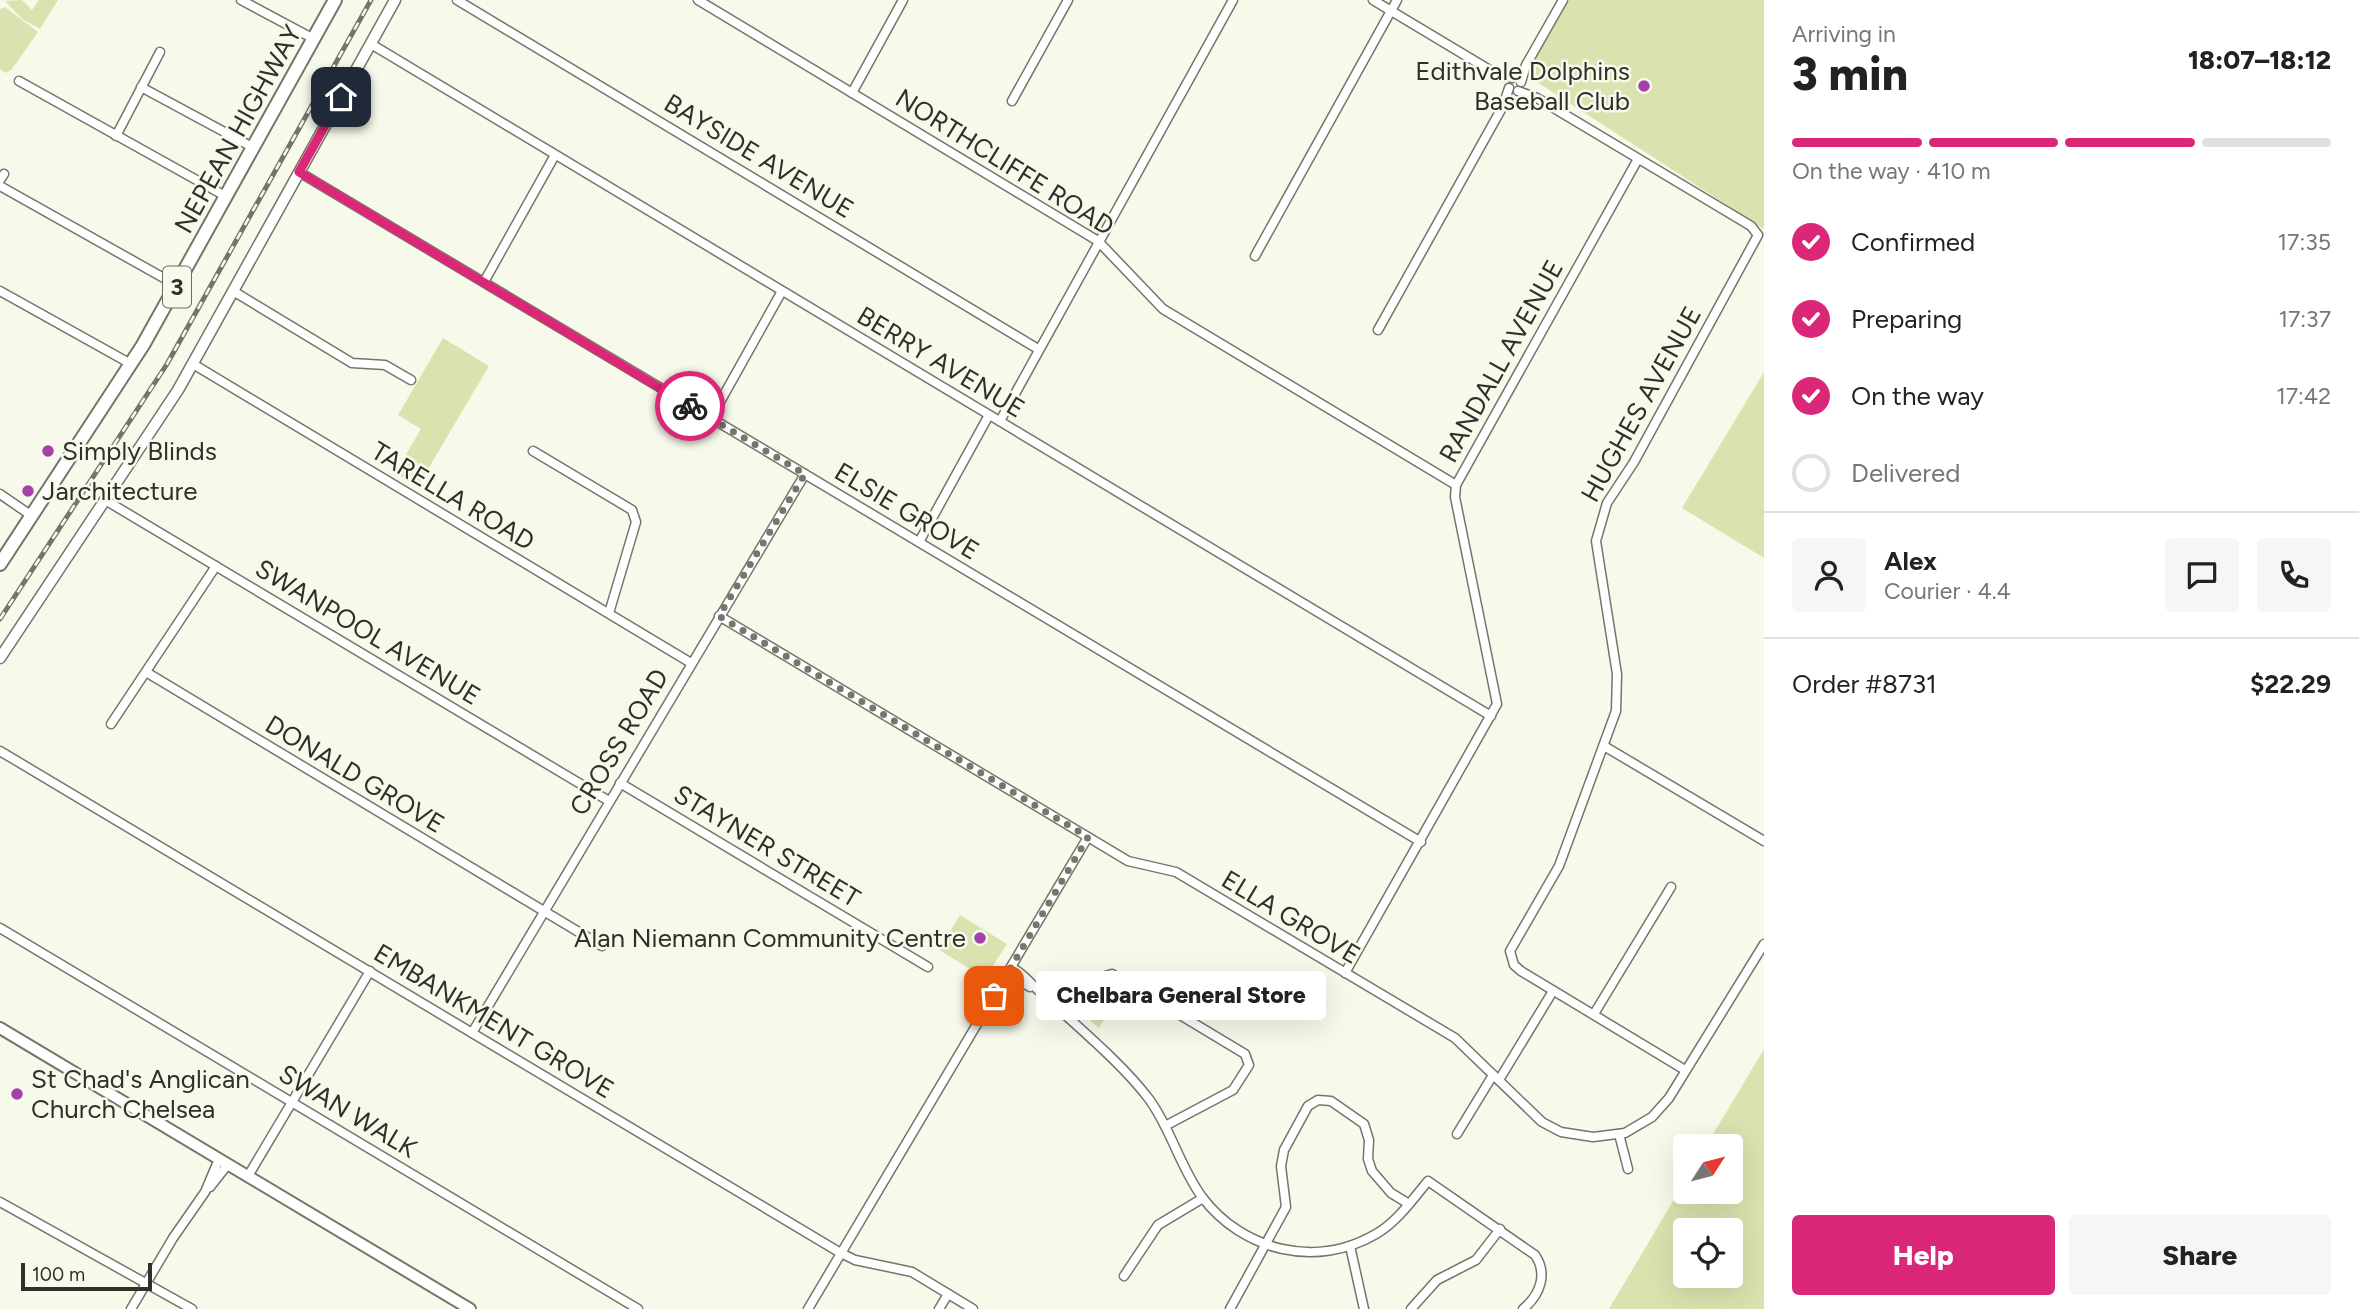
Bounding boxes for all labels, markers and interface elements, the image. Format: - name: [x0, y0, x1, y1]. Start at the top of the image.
- street label: NEPEAN HIGHWAY: [167, 19, 309, 239]
- text: Arriving in: [1792, 20, 1896, 48]
- text: 18:07–18:12: [2188, 44, 2331, 76]
- text: 3 min: [1792, 46, 1908, 102]
- place label: Edithvale Dolphins Baseball Club: [1415, 55, 1630, 117]
- pin: [311, 67, 371, 127]
- icon: home: [322, 78, 360, 116]
- marker: Edithvale Dolphins Baseball Club: [1636, 78, 1652, 94]
- street label: NORTHCLIFFE ROAD: [890, 82, 1120, 242]
- street label: BAYSIDE AVENUE: [658, 87, 860, 225]
- text: On the way · 410 m: [1792, 157, 1991, 185]
- icon: check: [1792, 223, 1830, 261]
- text: Confirmed: [1851, 226, 1975, 258]
- text: 17:35: [2278, 228, 2331, 256]
- street label: RANDALL AVENUE: [1432, 254, 1570, 468]
- road number: 3: [163, 266, 191, 308]
- street label: BERRY AVENUE: [851, 299, 1031, 425]
- icon: check: [1792, 300, 1830, 338]
- street label: HUGHES AVENUE: [1574, 301, 1708, 507]
- text: Preparing: [1851, 303, 1962, 335]
- text: 17:37: [2278, 305, 2331, 333]
- courier: [655, 371, 725, 441]
- icon: check: [1792, 377, 1830, 415]
- text: On the way: [1851, 380, 1984, 412]
- text: 17:42: [2276, 382, 2331, 410]
- icon: bike: [671, 387, 709, 425]
- place label: Simply Blinds: [62, 435, 217, 467]
- street label: TARELLA ROAD: [366, 435, 540, 557]
- marker: Simply Blinds: [40, 443, 56, 459]
- street label: ELSIE GROVE: [829, 455, 985, 567]
- text: Delivered: [1851, 457, 1960, 489]
- place label: Jarchitecture: [42, 475, 197, 507]
- marker: Jarchitecture: [20, 483, 36, 499]
- button: person: [1792, 538, 1866, 612]
- button: chat: [2165, 538, 2239, 612]
- button: phone: [2257, 538, 2331, 612]
- text: Alex: [1884, 545, 1937, 577]
- street label: SWANPOOL AVENUE: [250, 552, 486, 712]
- text: Courier · 4.4: [1884, 577, 2011, 605]
- street label: CROSS ROAD: [563, 663, 675, 821]
- text: Order #8731: [1792, 668, 1937, 700]
- text: $22.29: [2250, 668, 2331, 700]
- street label: DONALD GROVE: [260, 708, 450, 840]
- street label: STAYNER STREET: [668, 778, 866, 915]
- street label: ELLA GROVE: [1216, 863, 1366, 971]
- place label: Alan Niemann Community Centre: [574, 922, 966, 954]
- marker: Alan Niemann Community Centre: [972, 930, 988, 946]
- street label: EMBANKMENT GROVE: [368, 937, 620, 1105]
- pin: [964, 966, 1024, 1026]
- callout: Chelbara General Store: [1036, 972, 1326, 1020]
- icon: bag: [975, 977, 1013, 1015]
- text: Chelbara General Store: [1056, 981, 1306, 1009]
- street label: SWAN WALK: [273, 1057, 423, 1165]
- place label: St Chad's Anglican Church Chelsea: [31, 1063, 250, 1125]
- marker: St Chad's Anglican Church Chelsea: [9, 1086, 25, 1102]
- north arrow: [1673, 1134, 1743, 1204]
- map controls: [1673, 1134, 1743, 1288]
- button: Help: [1792, 1215, 2055, 1295]
- button: Share: [2069, 1215, 2331, 1295]
- button: locate: [1673, 1218, 1743, 1288]
- scale bar: [21, 1260, 152, 1292]
- text: 100 m: [32, 1263, 85, 1286]

